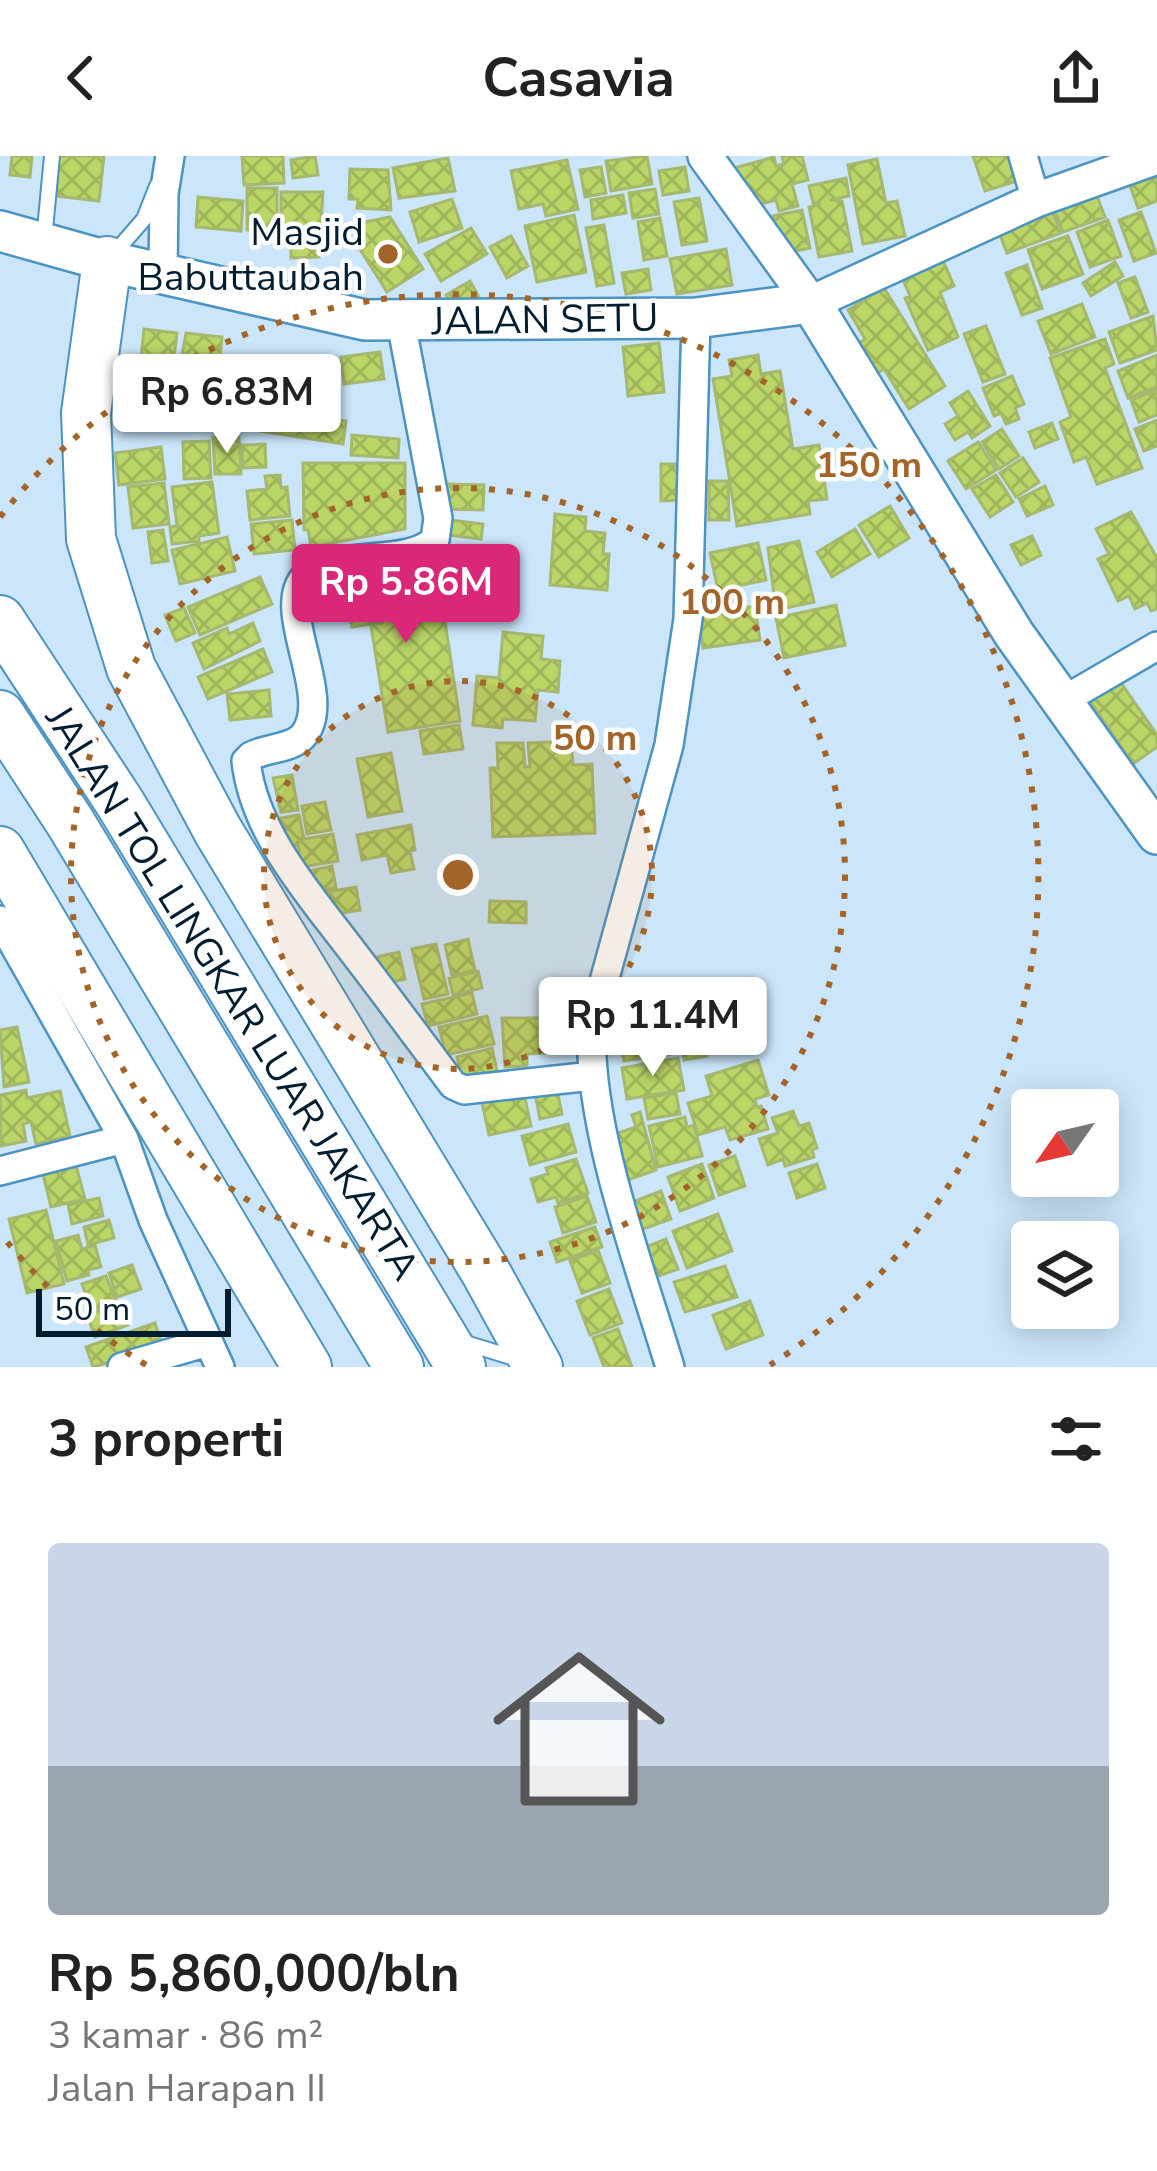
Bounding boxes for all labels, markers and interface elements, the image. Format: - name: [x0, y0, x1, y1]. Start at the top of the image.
- text: Casavia: [482, 41, 675, 115]
- icon: back: [48, 45, 114, 111]
- icon: share: [1043, 45, 1109, 111]
- place label: Masjid Babuttaubah: [137, 206, 364, 304]
- marker: Masjid Babuttaubah: [375, 241, 401, 267]
- street label: JALAN SETU: [430, 292, 659, 348]
- pin: Rp 6.83M: [103, 354, 351, 456]
- text: Rp 6.83M: [140, 366, 314, 419]
- text: 150 m: [816, 441, 922, 490]
- pin: Rp 5.86M: [282, 544, 530, 646]
- text: Rp 5.86M: [319, 556, 493, 609]
- text: 100 m: [679, 578, 785, 627]
- street label: JALAN TOL LINGKAR LUAR JAKARTA: [32, 695, 431, 1290]
- text: 50 m: [553, 714, 637, 763]
- centre of rings: [437, 854, 479, 896]
- pin: Rp 11.4M: [529, 977, 777, 1079]
- text: Rp 11.4M: [566, 989, 740, 1042]
- north arrow: [1011, 1089, 1119, 1197]
- map controls: [1011, 1089, 1119, 1329]
- button: layers: [1011, 1221, 1119, 1329]
- scale bar: [36, 1283, 231, 1336]
- text: 50 m: [54, 1287, 130, 1332]
- text: 3 properti: [48, 1404, 284, 1474]
- icon: filters: [1043, 1406, 1109, 1472]
- icon: home: [471, 1621, 687, 1837]
- text: Rp 5,860,000/bln: [48, 1939, 459, 2009]
- text: 3 kamar · 86 m²: [48, 2009, 323, 2062]
- text: Jalan Harapan II: [48, 2062, 326, 2115]

